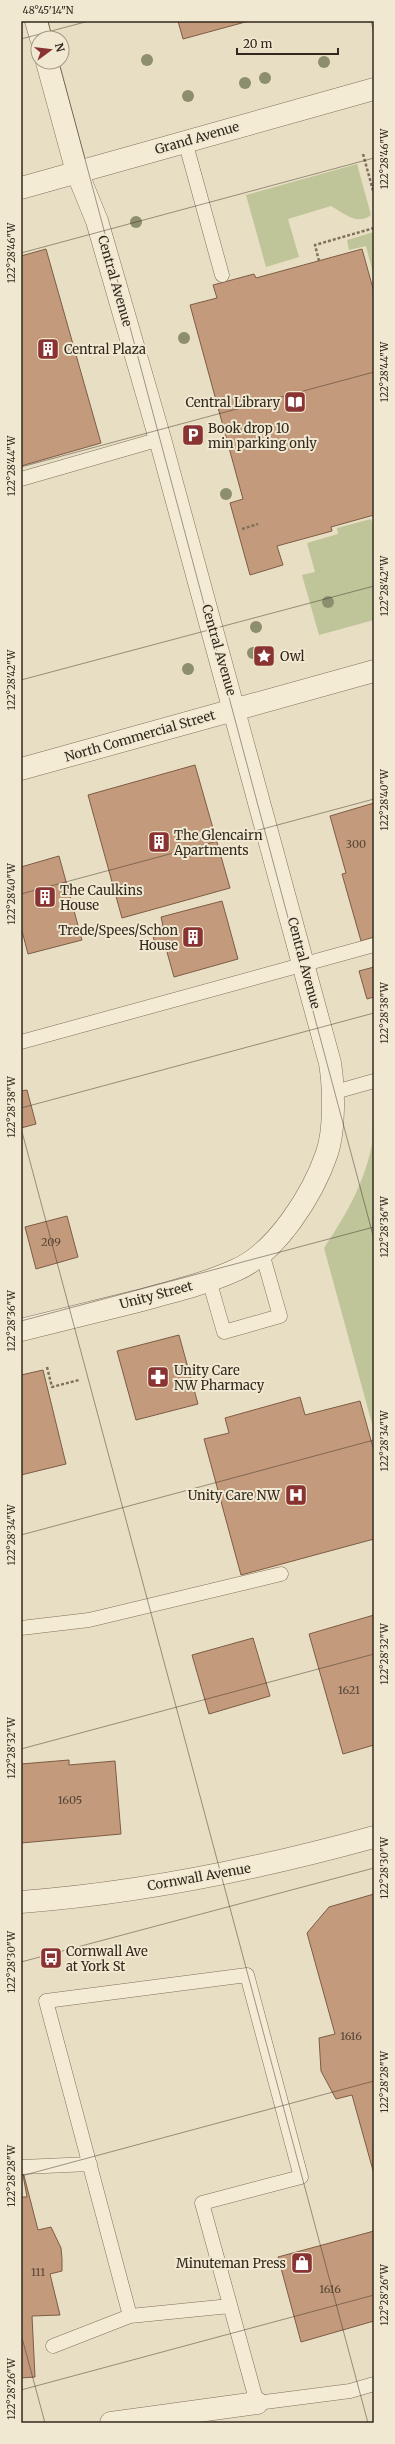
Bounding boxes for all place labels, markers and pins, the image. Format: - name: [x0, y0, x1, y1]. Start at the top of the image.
- building icon: Central Plaza: [35, 336, 61, 362]
- place label: Central Plaza: [64, 341, 146, 358]
- library icon: Central Library: [282, 389, 308, 415]
- place label: Central Library: [185, 394, 280, 411]
- place label: Book drop 10 min parking only: [208, 420, 317, 452]
- parking icon: Book drop 10 min parking only: [180, 422, 206, 448]
- place icon: Owl: [251, 643, 277, 669]
- place label: Owl: [280, 648, 305, 665]
- place label: The Glencairn Apartments: [173, 827, 263, 859]
- building icon: The Glencairn Apartments: [146, 829, 172, 855]
- place label: The Caulkins House: [60, 882, 143, 914]
- building icon: The Caulkins House: [32, 884, 58, 910]
- place label: Trede/Spees/Schon House: [58, 922, 178, 954]
- building icon: Trede/Spees/Schon House: [180, 924, 206, 950]
- place label: Unity Care NW Pharmacy: [174, 1362, 265, 1394]
- pharmacy icon: Unity Care NW Pharmacy: [145, 1364, 171, 1390]
- hospital icon: Unity Care NW: [283, 1482, 309, 1508]
- place label: Unity Care NW: [188, 1487, 281, 1504]
- place label: Cornwall Ave at York St: [66, 1943, 148, 1975]
- bus stop icon: Cornwall Ave at York St: [38, 1945, 64, 1971]
- shop icon: Minuteman Press: [289, 2250, 315, 2276]
- place label: Minuteman Press: [176, 2255, 286, 2272]

